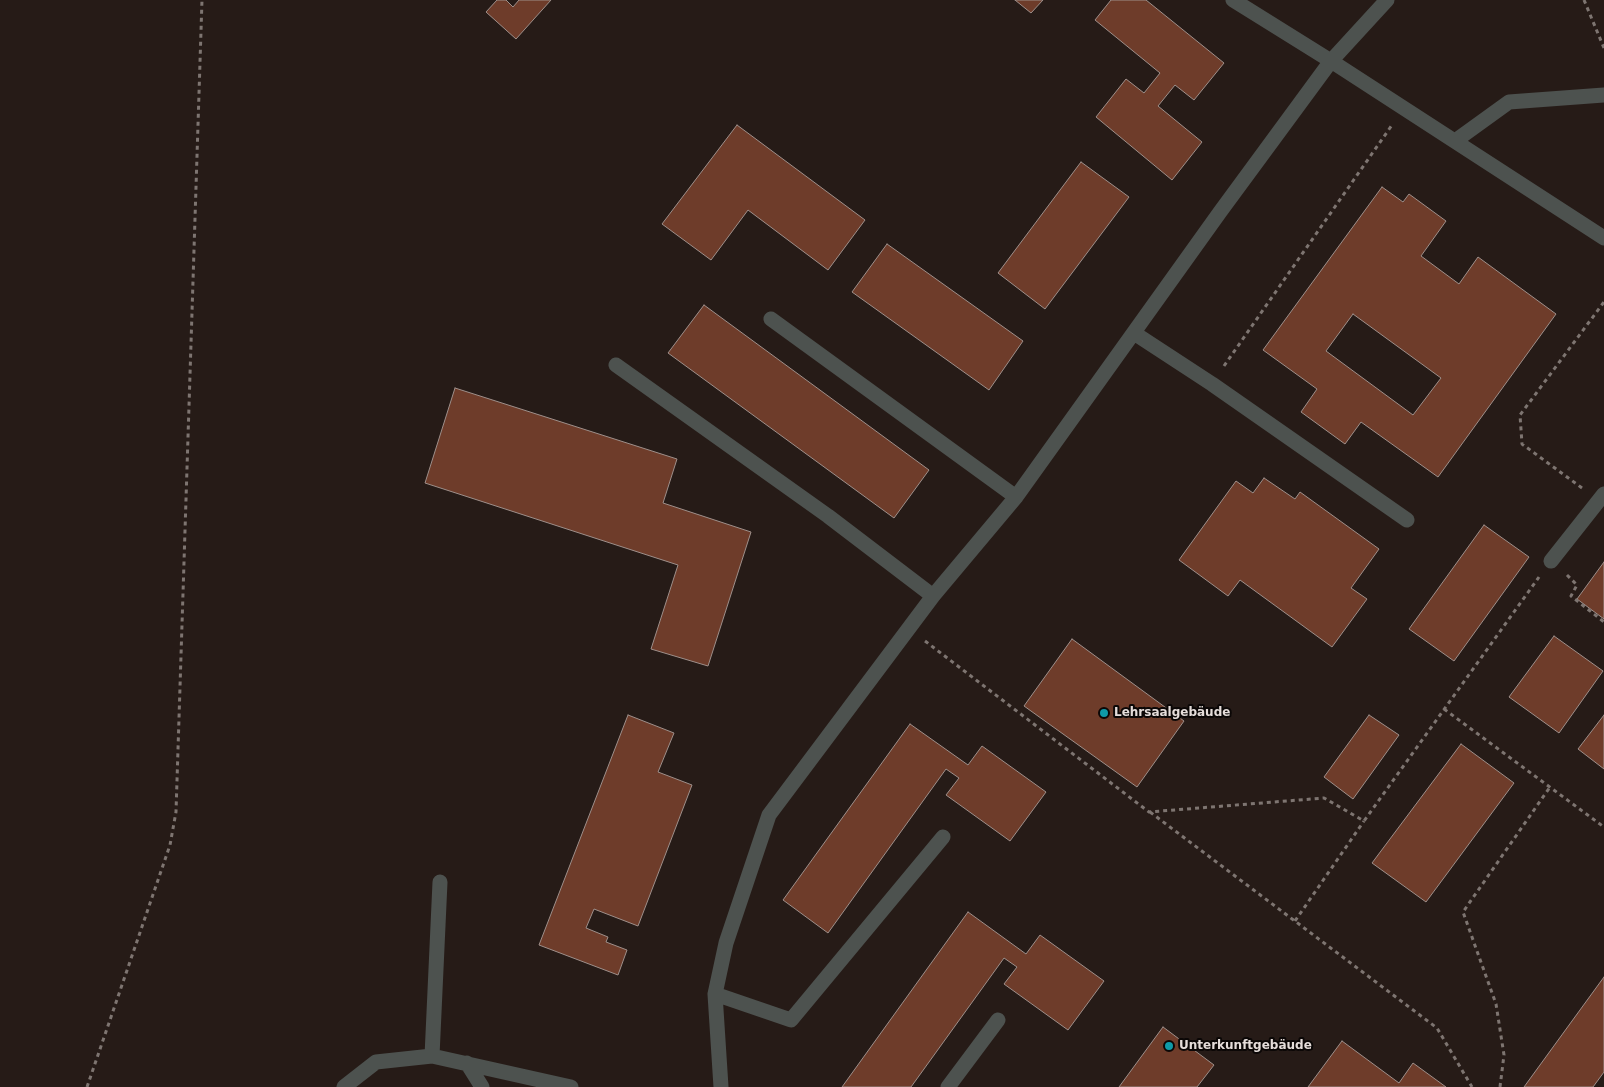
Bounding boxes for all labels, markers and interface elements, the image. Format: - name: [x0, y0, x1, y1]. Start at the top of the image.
- place label: Lehrsaalgebäude: [1114, 706, 1230, 720]
- marker: Lehrsaalgebäude: [1098, 707, 1110, 719]
- place label: Unterkunftgebäude: [1179, 1039, 1312, 1053]
- marker: Unterkunftgebäude: [1163, 1040, 1175, 1052]

